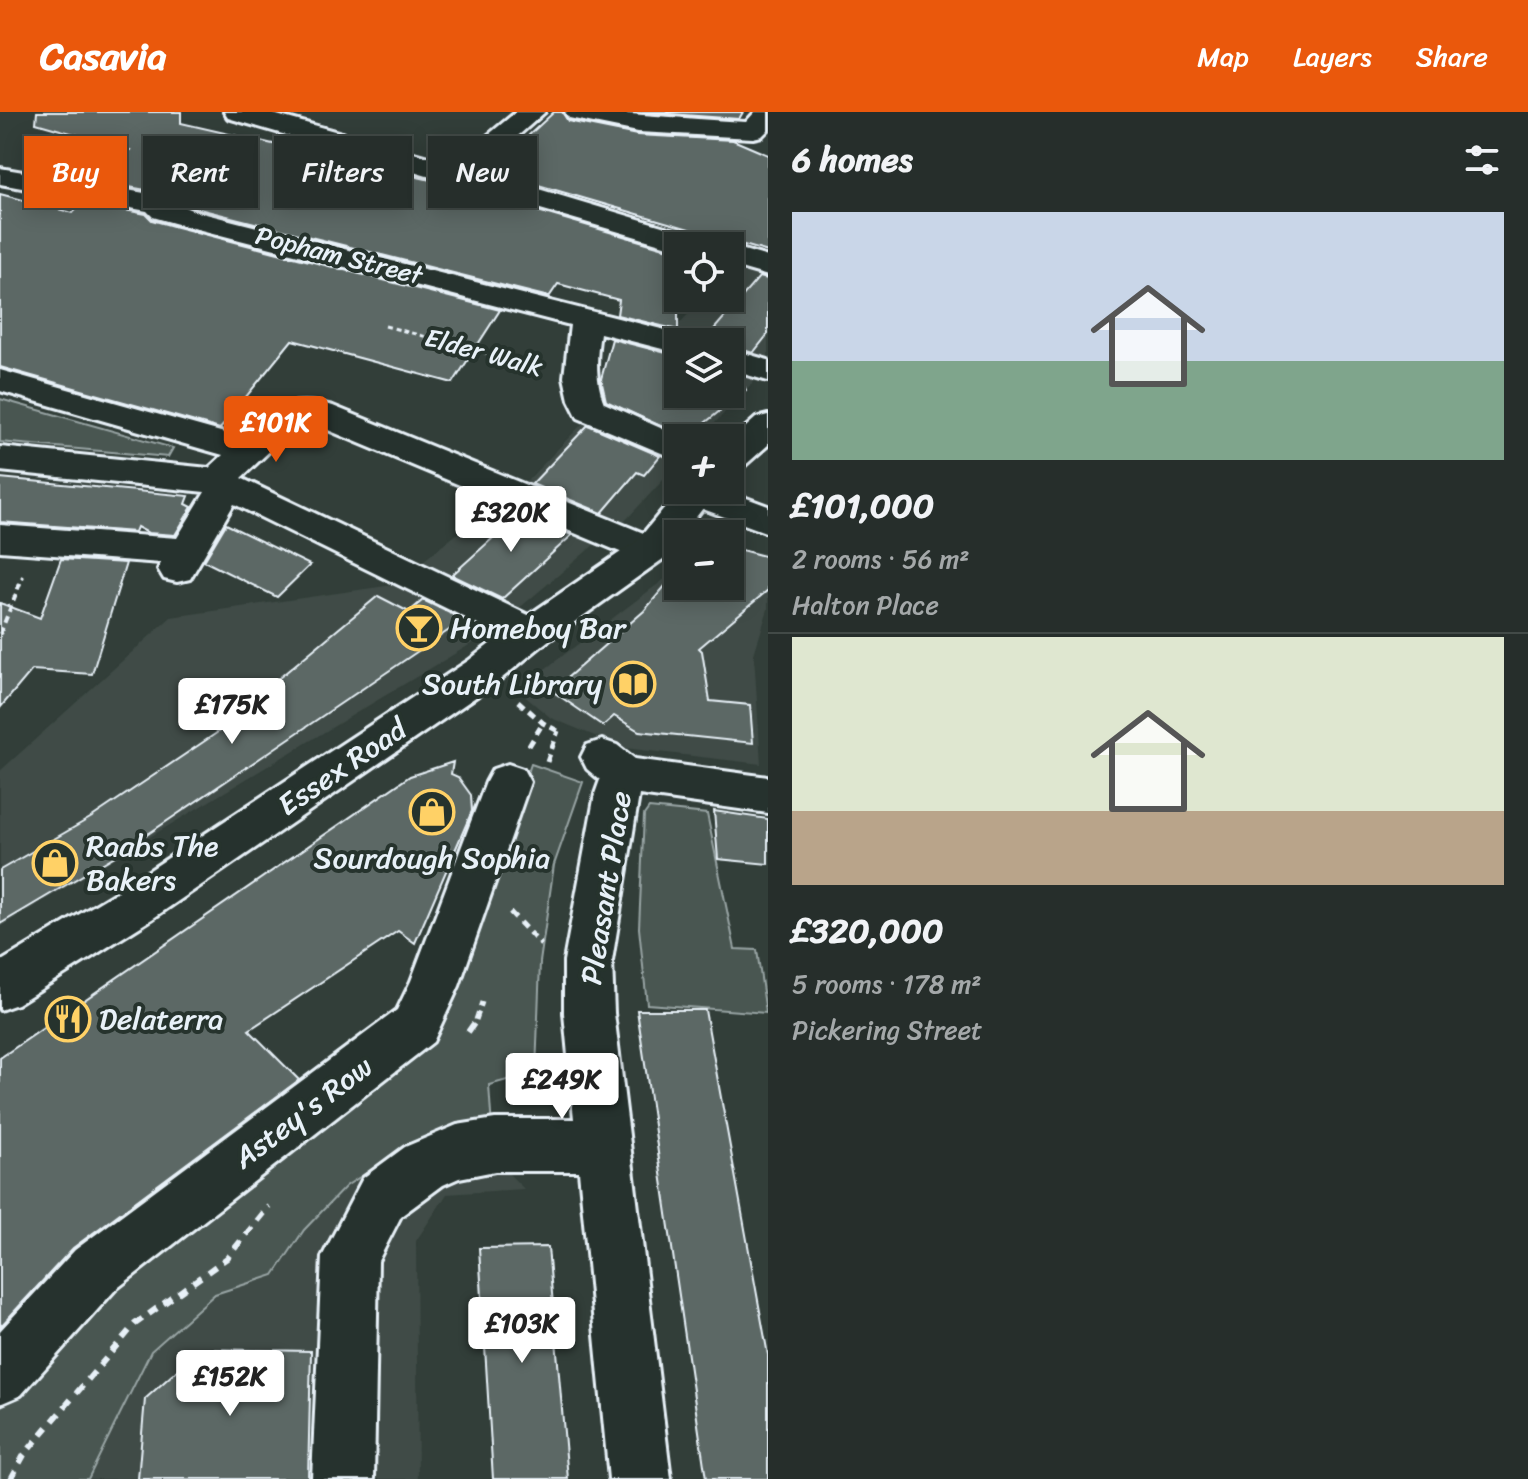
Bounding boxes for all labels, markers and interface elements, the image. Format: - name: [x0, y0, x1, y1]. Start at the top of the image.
- text: Casavia: [40, 23, 167, 90]
- text: Map: [1197, 32, 1249, 81]
- text: Layers: [1293, 32, 1372, 81]
- text: Share: [1416, 32, 1488, 81]
- text: 6 homes: [792, 130, 913, 190]
- chip: Buy: [24, 136, 127, 208]
- chip: Rent: [143, 136, 258, 208]
- chip: Filters: [274, 136, 412, 208]
- chip: New: [428, 136, 537, 208]
- icon: filters: [1460, 138, 1504, 182]
- street label: Popham Street: [251, 212, 429, 298]
- map controls: [664, 232, 744, 600]
- button: locate: [664, 232, 744, 312]
- icon: home: [1076, 264, 1220, 408]
- street label: Elder Walk: [420, 314, 548, 390]
- button: layers: [664, 328, 744, 408]
- pin: £101K: [220, 396, 332, 464]
- text: £101K: [242, 399, 310, 445]
- button: +: [664, 424, 744, 504]
- text: £101,000: [792, 476, 934, 536]
- pin: £320K: [455, 486, 567, 554]
- text: £320K: [473, 489, 549, 535]
- button: −: [664, 520, 744, 600]
- text: 2 rooms · 56 m²: [792, 536, 970, 582]
- text: Halton Place: [792, 582, 939, 628]
- place label: Homeboy Bar: [450, 601, 627, 655]
- bar icon: Homeboy Bar: [395, 604, 443, 652]
- place label: South Library: [422, 657, 603, 711]
- library icon: South Library: [609, 660, 657, 708]
- pin: £175K: [176, 678, 288, 746]
- text: £175K: [196, 681, 268, 727]
- icon: home: [1076, 689, 1220, 833]
- street label: Essex Road: [266, 702, 420, 831]
- street label: Pleasant Place: [564, 787, 648, 989]
- shop icon: Sourdough Sophia: [408, 788, 456, 836]
- place label: Raabs The Bakers: [86, 819, 219, 907]
- place label: Sourdough Sophia: [314, 831, 550, 885]
- shop icon: Raabs The Bakers: [31, 839, 79, 887]
- text: £320,000: [792, 901, 943, 961]
- text: 5 rooms · 178 m²: [792, 961, 981, 1007]
- place label: Delaterra: [99, 992, 223, 1046]
- restaurant icon: Delaterra: [44, 995, 92, 1043]
- text: Pickering Street: [792, 1007, 982, 1053]
- street label: Astey's Row: [220, 1041, 385, 1184]
- pin: £249K: [506, 1053, 618, 1121]
- text: £249K: [524, 1056, 600, 1102]
- pin: £103K: [466, 1297, 578, 1365]
- text: £103K: [486, 1300, 558, 1346]
- pin: £152K: [174, 1350, 286, 1418]
- text: £152K: [194, 1353, 266, 1399]

